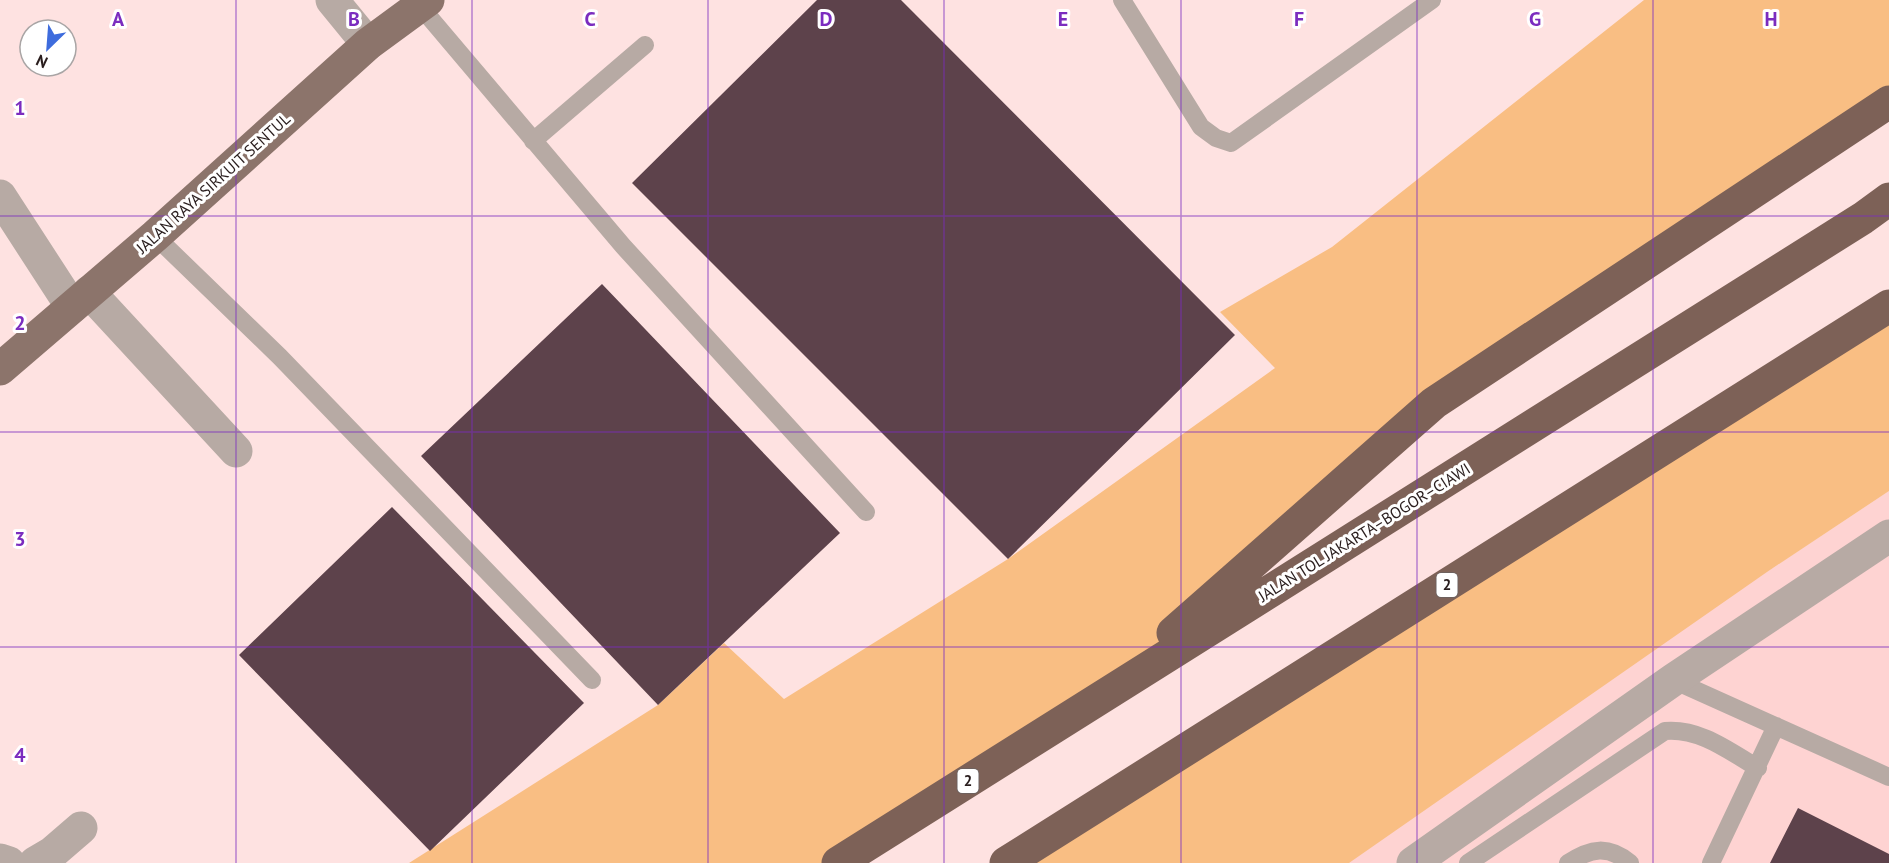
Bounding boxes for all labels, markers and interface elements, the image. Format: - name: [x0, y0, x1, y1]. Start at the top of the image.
- text: A: [112, 6, 125, 32]
- text: B: [348, 6, 360, 32]
- text: C: [584, 6, 596, 32]
- text: D: [820, 6, 833, 32]
- text: E: [1058, 6, 1068, 32]
- text: F: [1294, 6, 1304, 32]
- text: G: [1529, 6, 1541, 32]
- text: H: [1764, 6, 1778, 32]
- north arrow: [18, 18, 78, 78]
- text: N: [33, 50, 51, 73]
- text: 1: [14, 95, 26, 121]
- street label: JALAN RAYA SIRKUIT SENTUL: [131, 109, 294, 258]
- text: 2: [14, 310, 26, 336]
- street label: JALAN TOL JAKARTA–BOGOR–CIAWI: [1253, 458, 1474, 606]
- text: 3: [14, 526, 26, 552]
- road number: 2: [1436, 573, 1458, 597]
- text: 4: [14, 742, 26, 768]
- road number: 2: [958, 769, 978, 793]

